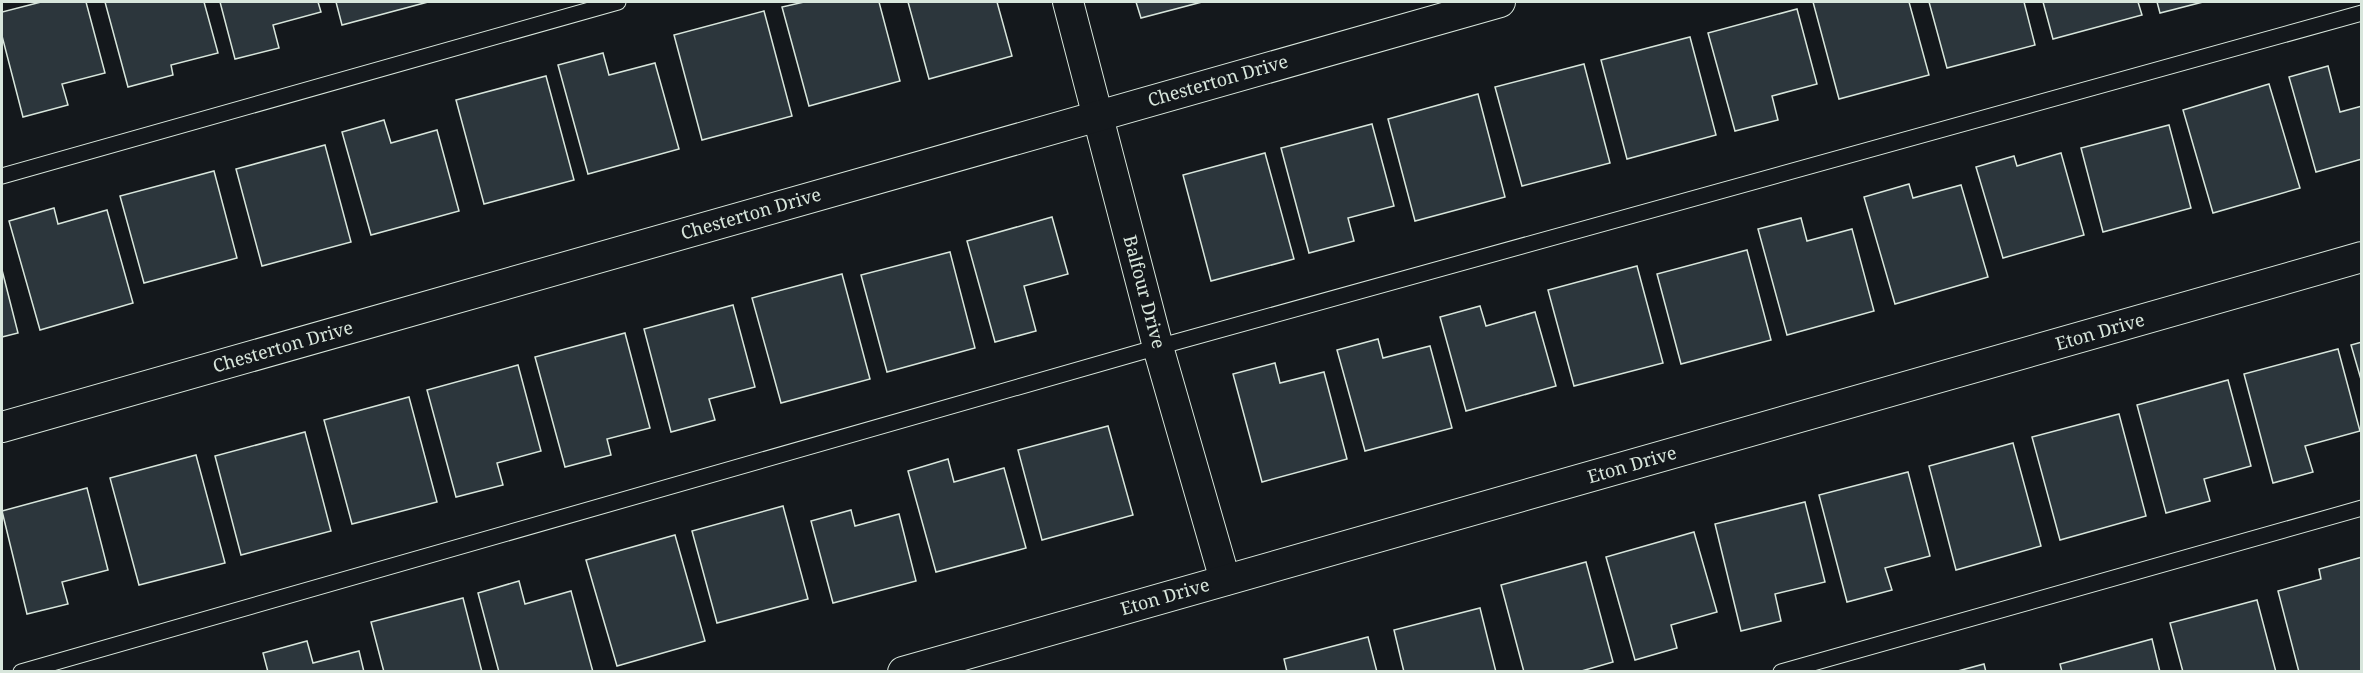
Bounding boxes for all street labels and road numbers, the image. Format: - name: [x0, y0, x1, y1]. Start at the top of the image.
- street label: Chesterton Drive: [1145, 49, 1291, 112]
- street label: Chesterton Drive: [678, 182, 824, 245]
- street label: Balfour Drive: [1118, 232, 1172, 351]
- street label: Eton Drive: [2052, 307, 2147, 355]
- street label: Chesterton Drive: [210, 315, 356, 378]
- street label: Eton Drive: [1584, 440, 1679, 488]
- street label: Eton Drive: [1117, 572, 1212, 620]

